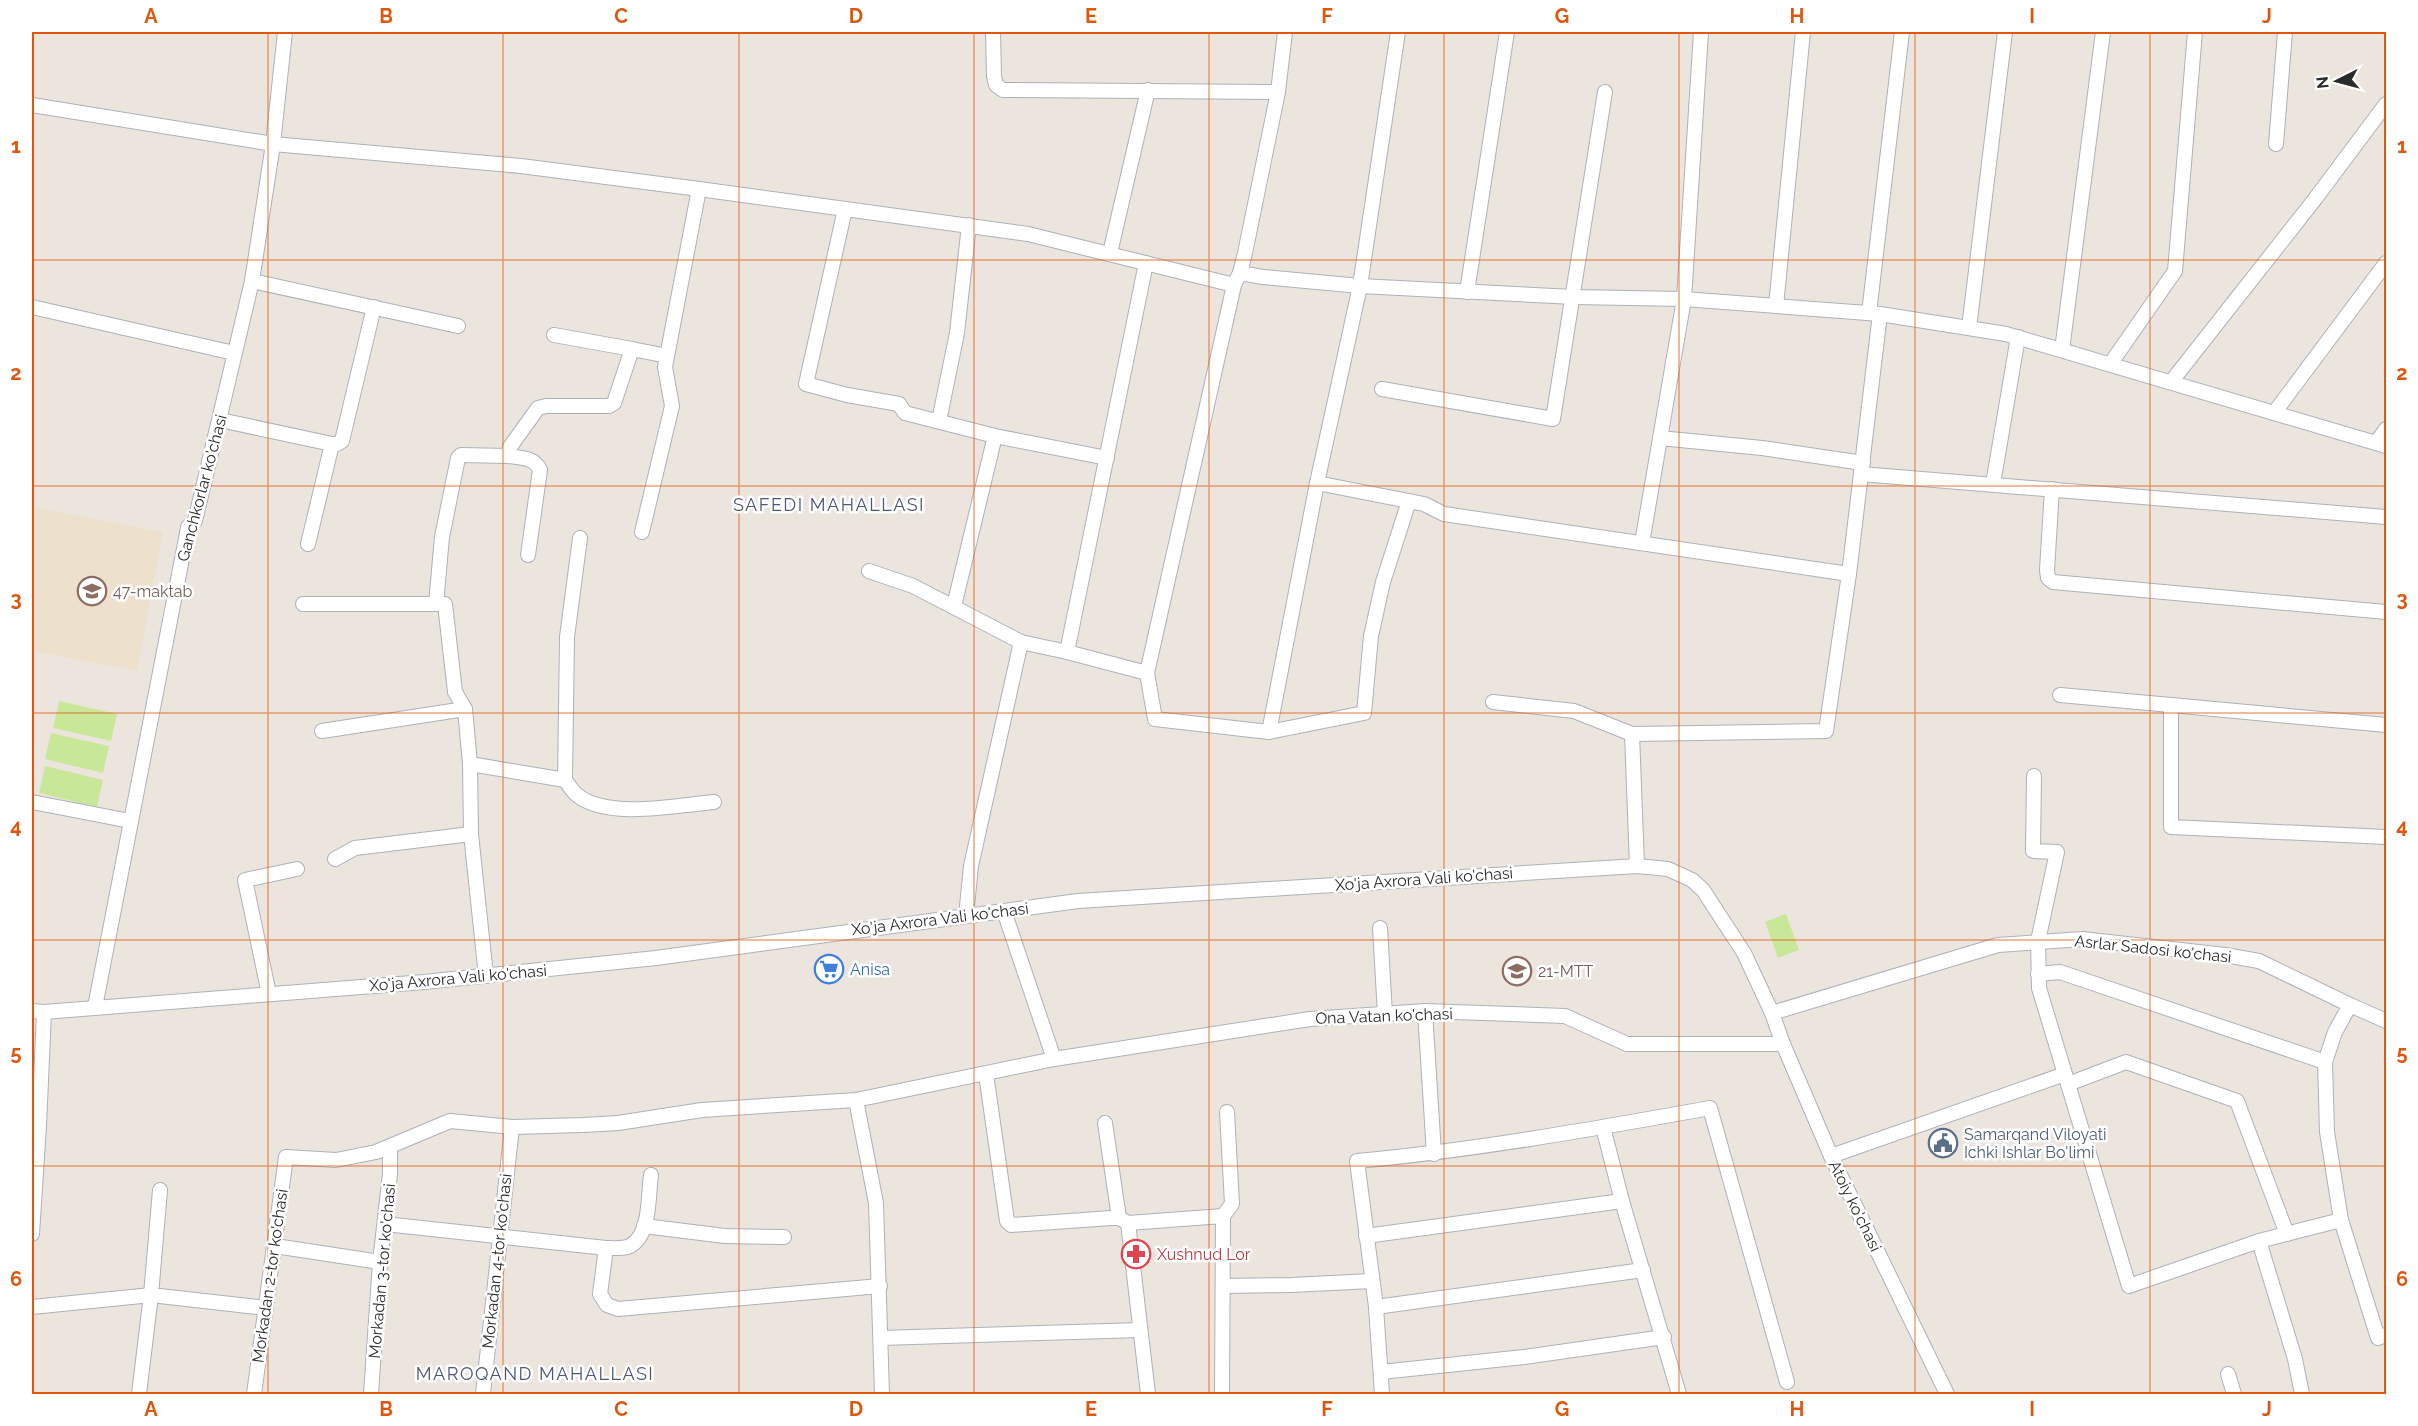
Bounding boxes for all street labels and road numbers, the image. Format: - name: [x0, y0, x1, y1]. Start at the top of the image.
- street label: Ganchkorlar ko'chasi: [173, 413, 231, 563]
- street label: Xo'ja Axrora Vali ko'chasi: [1334, 863, 1514, 895]
- street label: Xo'ja Axrora Vali ko'chasi: [850, 899, 1030, 939]
- street label: Asrlar Sadosi ko'chasi: [2074, 931, 2232, 967]
- street label: Xo'ja Axrora Vali ko'chasi: [368, 961, 548, 995]
- street label: Ona Vatan ko'chasi: [1315, 1004, 1453, 1028]
- street label: Atoiy ko'chasi: [1825, 1157, 1885, 1255]
- street label: Morkadan 4-tor ko'chasi: [478, 1173, 516, 1349]
- street label: Morkadan 3-tor ko'chasi: [365, 1183, 399, 1359]
- street label: Morkadan 2-tor ko'chasi: [248, 1188, 292, 1364]

